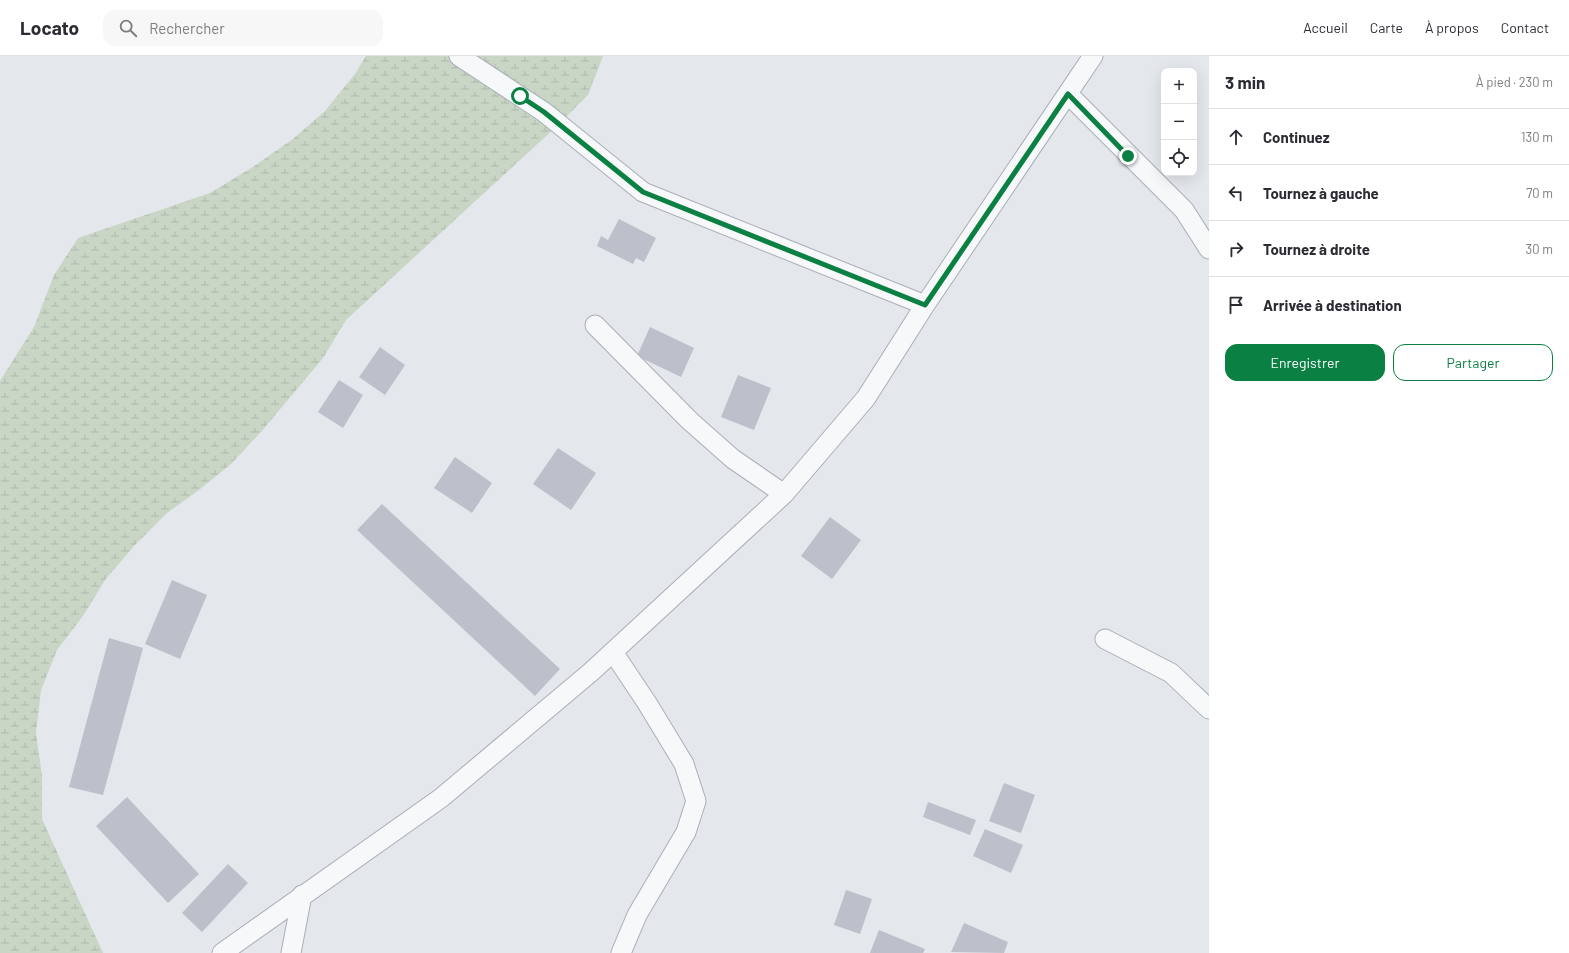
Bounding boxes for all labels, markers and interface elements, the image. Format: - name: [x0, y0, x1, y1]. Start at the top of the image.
- search box: [103, 10, 383, 46]
- text: Locato: [20, 16, 79, 39]
- icon: search: [117, 17, 139, 39]
- text: Rechercher: [149, 19, 225, 37]
- text: Accueil: [1303, 19, 1348, 36]
- text: Carte: [1370, 19, 1403, 36]
- text: À propos: [1425, 19, 1479, 36]
- text: Contact: [1501, 19, 1549, 36]
- map controls: [1161, 68, 1197, 176]
- button: +: [1161, 68, 1197, 104]
- text: 3 min: [1225, 72, 1265, 92]
- text: À pied · 230 m: [1476, 74, 1553, 90]
- route start: [511, 87, 529, 105]
- button: −: [1161, 104, 1197, 140]
- icon: ahead: [1225, 126, 1247, 148]
- text: Continuez: [1263, 128, 1330, 146]
- text: 130 m: [1521, 129, 1553, 145]
- button: locate: [1161, 140, 1197, 176]
- route end: [1119, 147, 1137, 165]
- icon: left: [1225, 182, 1247, 204]
- text: Tournez à gauche: [1263, 184, 1379, 202]
- text: 70 m: [1526, 185, 1553, 201]
- icon: right: [1225, 238, 1247, 260]
- text: Tournez à droite: [1263, 240, 1370, 258]
- text: 30 m: [1526, 241, 1553, 257]
- icon: arrive: [1225, 294, 1247, 316]
- text: Arrivée à destination: [1263, 296, 1402, 314]
- button: Enregistrer: [1225, 344, 1385, 381]
- button: Partager: [1393, 344, 1553, 381]

